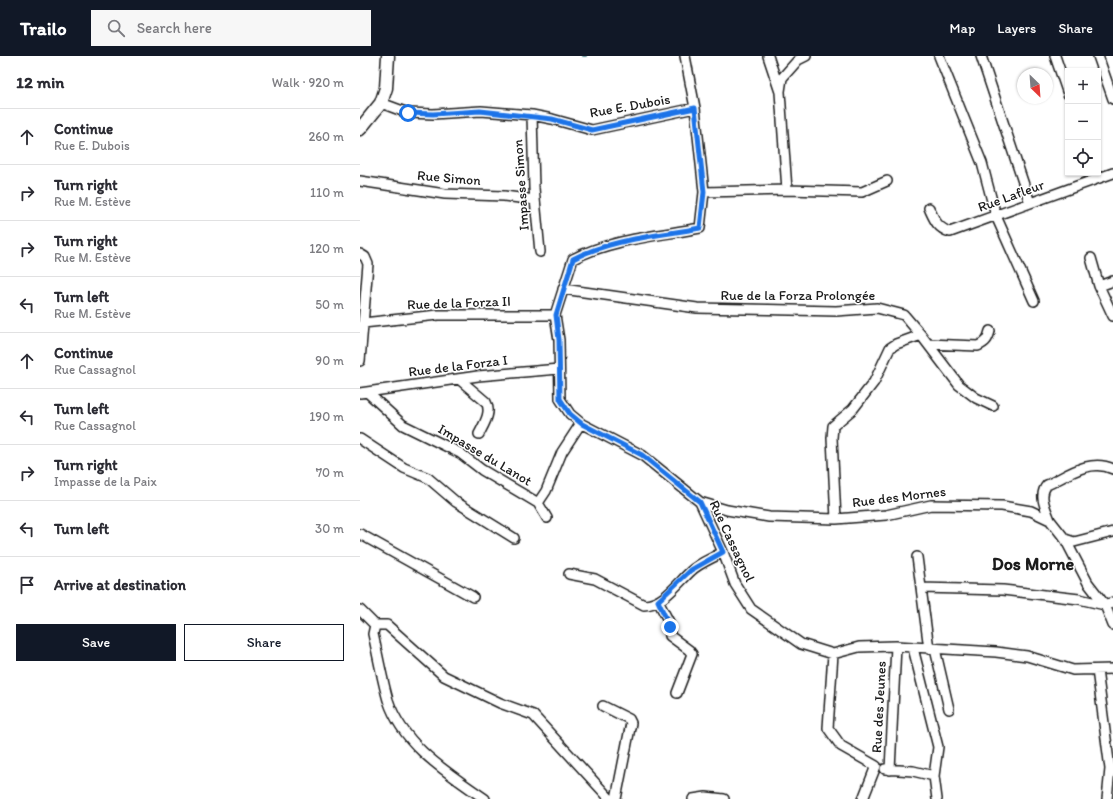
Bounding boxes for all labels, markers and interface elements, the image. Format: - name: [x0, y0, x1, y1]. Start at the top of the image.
- search box: [91, 10, 371, 46]
- text: Trailo: [20, 17, 67, 40]
- icon: search: [105, 17, 127, 39]
- text: Search here: [137, 19, 212, 37]
- text: Map: [950, 20, 975, 37]
- text: Layers: [997, 20, 1036, 37]
- text: Share: [1058, 20, 1093, 37]
- north arrow: [1017, 68, 1053, 104]
- map controls: [1065, 68, 1101, 176]
- button: +: [1065, 68, 1101, 104]
- text: 12 min: [16, 72, 64, 92]
- text: Walk · 920 m: [272, 75, 344, 90]
- street label: Rue E. Dubois: [588, 91, 672, 121]
- route start: [399, 104, 417, 122]
- button: −: [1065, 104, 1101, 140]
- text: Continue: [54, 120, 113, 138]
- icon: ahead: [16, 126, 38, 148]
- text: 260 m: [308, 129, 344, 144]
- text: Rue E. Dubois: [54, 138, 130, 153]
- street label: Impasse Simon: [509, 139, 533, 231]
- button: locate: [1065, 140, 1101, 176]
- street label: Rue Simon: [416, 167, 482, 189]
- text: Turn right: [54, 176, 118, 194]
- street label: Rue Lafleur: [975, 176, 1047, 216]
- icon: right: [16, 182, 38, 204]
- text: 110 m: [310, 185, 344, 200]
- text: Rue M. Estève: [54, 194, 131, 209]
- text: Turn right: [54, 232, 118, 250]
- icon: right: [16, 238, 38, 260]
- text: 120 m: [309, 241, 344, 256]
- text: Rue M. Estève: [54, 250, 131, 265]
- street label: Rue de la Forza Prolongée: [721, 287, 876, 304]
- text: Turn left: [54, 288, 109, 306]
- street label: Rue de la Forza II: [407, 293, 511, 313]
- icon: left: [16, 294, 38, 316]
- text: 50 m: [315, 297, 344, 312]
- text: Rue M. Estève: [54, 306, 131, 321]
- text: Continue: [54, 344, 113, 362]
- icon: ahead: [16, 350, 38, 372]
- street label: Rue de la Forza I: [407, 351, 509, 381]
- text: 90 m: [315, 353, 344, 368]
- text: Rue Cassagnol: [54, 362, 136, 377]
- text: Turn left: [54, 400, 109, 418]
- icon: left: [16, 406, 38, 428]
- text: 190 m: [309, 409, 344, 424]
- text: Rue Cassagnol: [54, 418, 136, 433]
- street label: Impasse du Lanot: [435, 420, 535, 490]
- text: Turn right: [54, 456, 118, 474]
- icon: right: [16, 462, 38, 484]
- text: 70 m: [316, 465, 344, 480]
- text: Impasse de la Paix: [54, 474, 157, 489]
- street label: Rue des Mornes: [851, 483, 947, 511]
- street label: Rue Cassagnol: [706, 497, 758, 585]
- icon: left: [16, 518, 38, 540]
- text: Turn left: [54, 520, 109, 538]
- text: 30 m: [315, 521, 344, 536]
- district label: Dos Morne: [992, 553, 1075, 575]
- icon: arrive: [16, 574, 38, 596]
- text: Arrive at destination: [54, 576, 186, 594]
- route end: [661, 618, 679, 636]
- button: Save: [16, 624, 176, 661]
- button: Share: [184, 624, 344, 661]
- street label: Rue des Jeunes: [868, 661, 890, 753]

